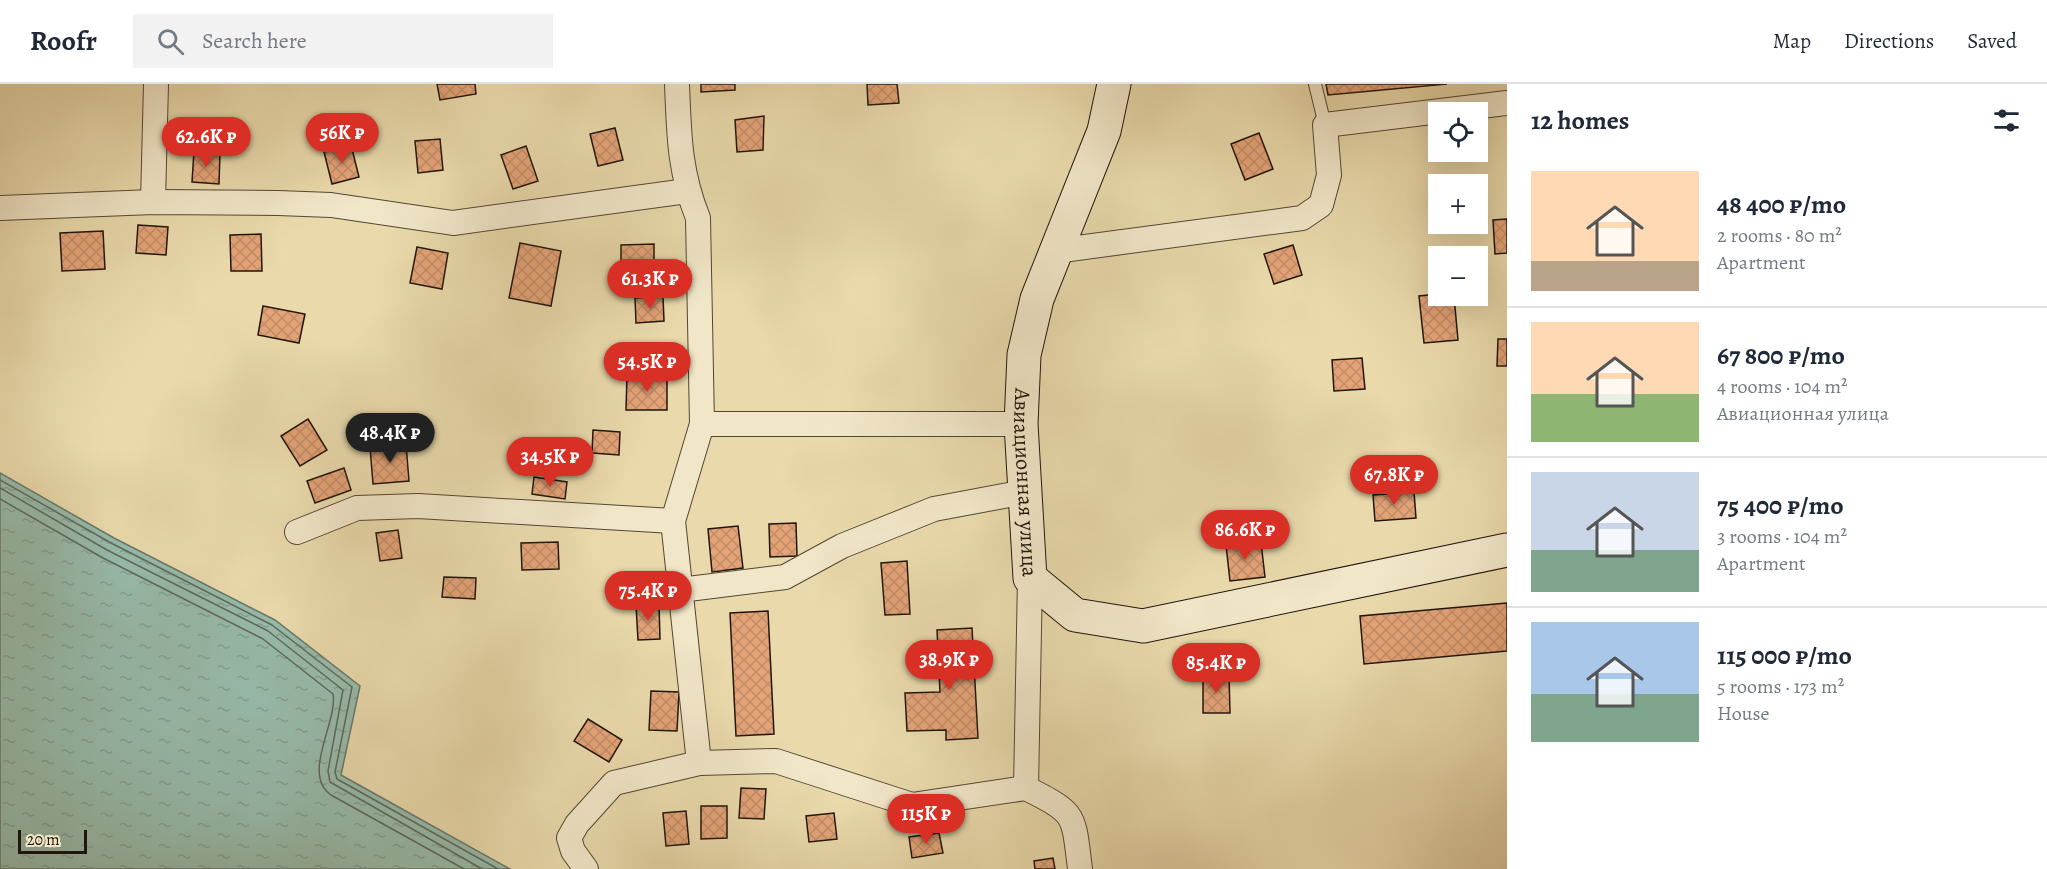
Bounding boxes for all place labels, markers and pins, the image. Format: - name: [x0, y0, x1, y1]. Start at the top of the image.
- pin: 56K ₽: [300, 113, 384, 164]
- pin: 62.6K ₽: [151, 117, 261, 168]
- pin: 61.3K ₽: [595, 259, 705, 310]
- pin: 54.5K ₽: [592, 342, 702, 393]
- pin: 48.4K ₽: [335, 413, 445, 464]
- pin: 34.5K ₽: [495, 437, 605, 488]
- pin: 67.8K ₽: [1339, 455, 1449, 506]
- pin: 86.6K ₽: [1190, 510, 1300, 561]
- pin: 75.4K ₽: [593, 571, 703, 622]
- pin: 38.9K ₽: [894, 640, 1004, 691]
- pin: 85.4K ₽: [1161, 643, 1271, 694]
- pin: 115K ₽: [877, 794, 975, 845]

